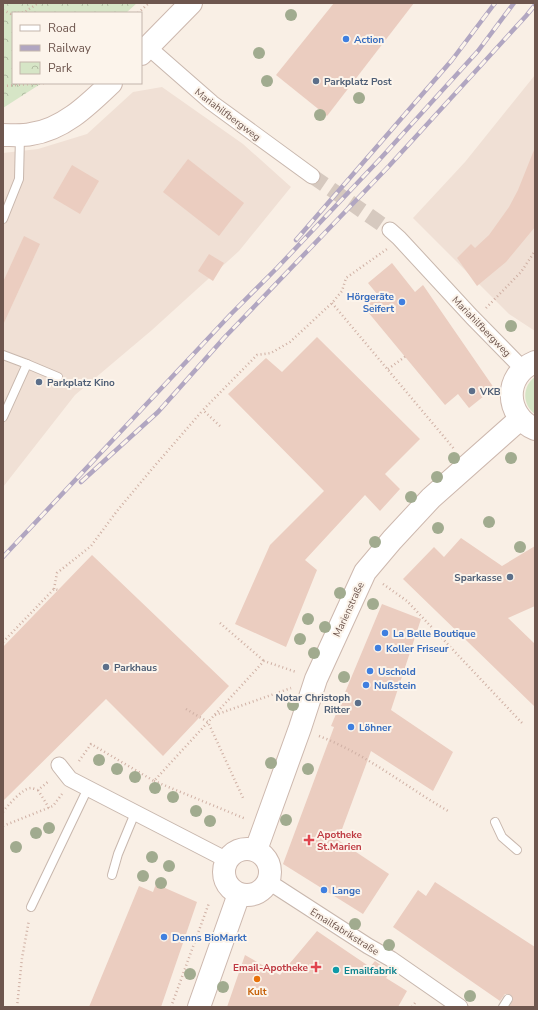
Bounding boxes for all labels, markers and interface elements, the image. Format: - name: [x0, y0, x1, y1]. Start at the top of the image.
- legend: [12, 12, 142, 84]
- text: Road: [48, 20, 76, 36]
- place label: Action: [354, 33, 384, 47]
- marker: Action: [341, 34, 351, 44]
- text: Railway: [48, 40, 92, 56]
- text: Park: [48, 60, 73, 76]
- place label: Parkplatz Post: [324, 75, 392, 89]
- marker: Parkplatz Post: [311, 76, 321, 86]
- street label: Mariahilfbergweg: [192, 85, 263, 144]
- place label: Hörgeräte Seifert: [347, 290, 395, 316]
- street label: Mariahilfbergweg: [449, 293, 514, 360]
- marker: Hörgeräte Seifert: [397, 297, 407, 307]
- place label: Parkplatz Kino: [47, 376, 115, 390]
- marker: Parkplatz Kino: [34, 377, 44, 387]
- place label: VKB: [479, 385, 501, 399]
- marker: VKB: [467, 386, 477, 396]
- place label: Sparkasse: [454, 571, 503, 585]
- marker: Sparkasse: [505, 572, 515, 582]
- street label: Marienstraße: [330, 580, 368, 639]
- place label: La Belle Boutique: [393, 627, 476, 641]
- marker: La Belle Boutique: [380, 628, 390, 638]
- place label: Koller Friseur: [386, 642, 449, 656]
- marker: Koller Friseur: [373, 643, 383, 653]
- place label: Parkhaus: [114, 661, 157, 675]
- marker: Parkhaus: [101, 662, 111, 672]
- place label: Uschold: [378, 665, 416, 679]
- marker: Uschold: [365, 666, 375, 676]
- place label: Nußstein: [374, 679, 416, 693]
- marker: Nußstein: [361, 680, 371, 690]
- place label: Notar Christoph Ritter: [276, 691, 350, 717]
- marker: Notar Christoph Ritter: [353, 698, 363, 708]
- place label: Löhner: [359, 721, 391, 735]
- marker: Löhner: [346, 722, 356, 732]
- place label: Apotheke St.Marien: [317, 828, 363, 854]
- marker: Apotheke St.Marien: [304, 835, 314, 845]
- place label: Lange: [332, 884, 361, 898]
- marker: Lange: [319, 885, 329, 895]
- street label: Emailfabrikstraße: [307, 905, 382, 959]
- place label: Denns BioMarkt: [172, 931, 247, 945]
- marker: Denns BioMarkt: [159, 932, 169, 942]
- place label: Email-Apotheke: [233, 961, 309, 975]
- marker: Email-Apotheke: [311, 962, 321, 972]
- place label: Emailfabrik: [344, 964, 397, 978]
- marker: Emailfabrik: [331, 965, 341, 975]
- marker: Kult: [252, 974, 262, 984]
- place label: Kult: [247, 985, 267, 999]

